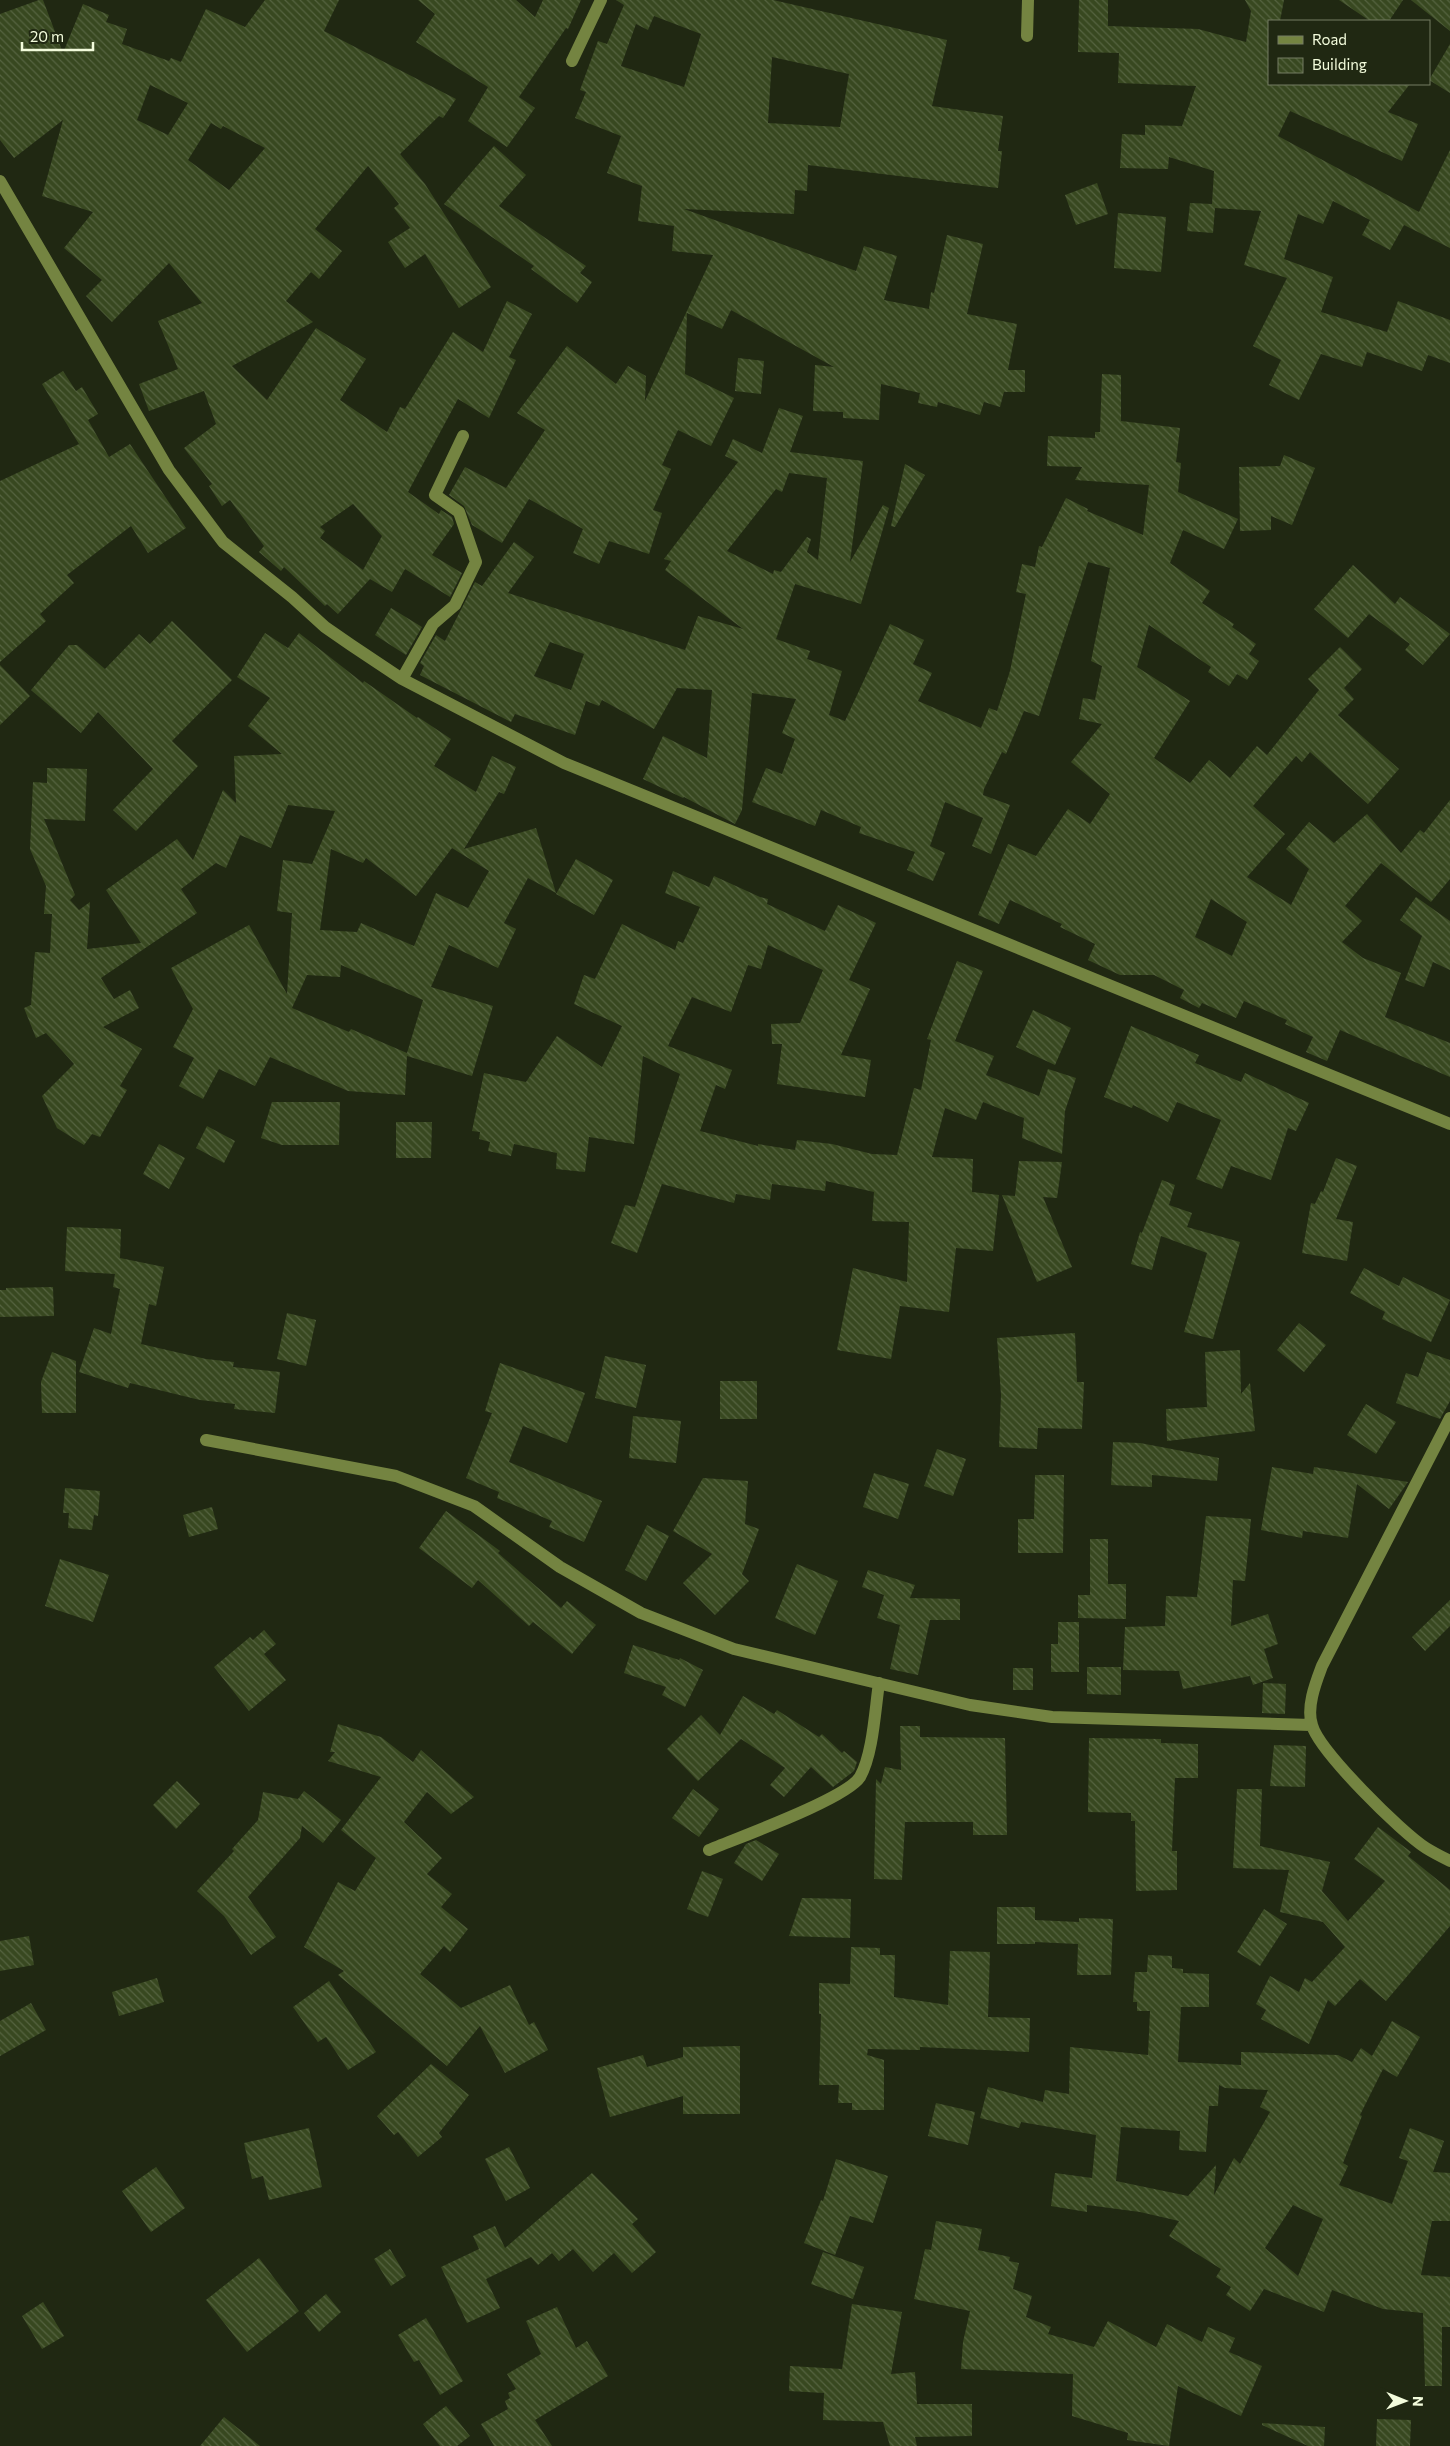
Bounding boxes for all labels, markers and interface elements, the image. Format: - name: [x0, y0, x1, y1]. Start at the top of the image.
- scale bar: [22, 20, 94, 52]
- legend: [1268, 20, 1430, 85]
- text: 20 m: [30, 27, 64, 45]
- text: Road: [1312, 30, 1347, 48]
- text: Building: [1312, 55, 1367, 73]
- north arrow: [1380, 2376, 1430, 2426]
- text: N: [1410, 2396, 1427, 2407]

